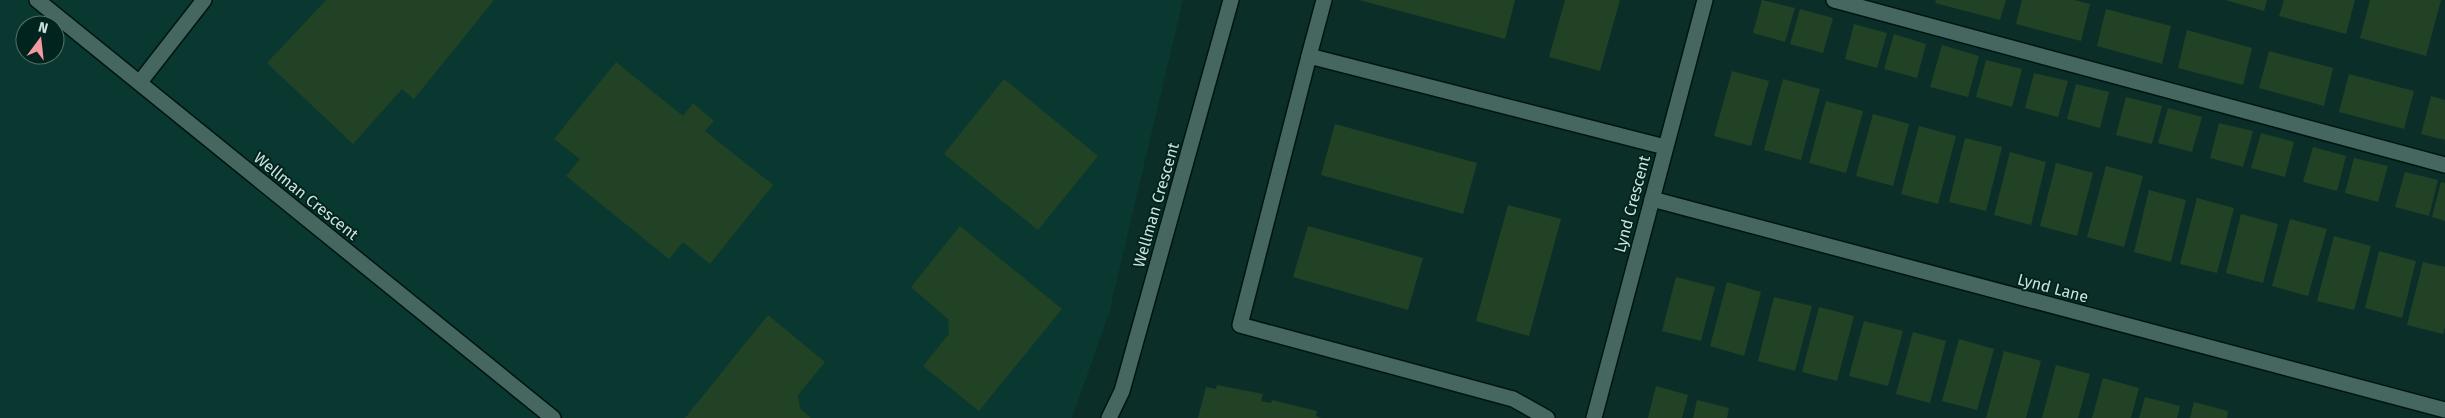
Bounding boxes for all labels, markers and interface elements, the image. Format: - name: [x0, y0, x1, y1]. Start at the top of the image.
- north arrow: [15, 15, 65, 65]
- text: N: [37, 19, 50, 37]
- street label: Wellman Crescent: [1129, 140, 1183, 270]
- street label: Wellman Crescent: [250, 148, 362, 244]
- street label: Lynd Crescent: [1610, 153, 1654, 255]
- street label: Lynd Lane: [2016, 269, 2090, 307]

